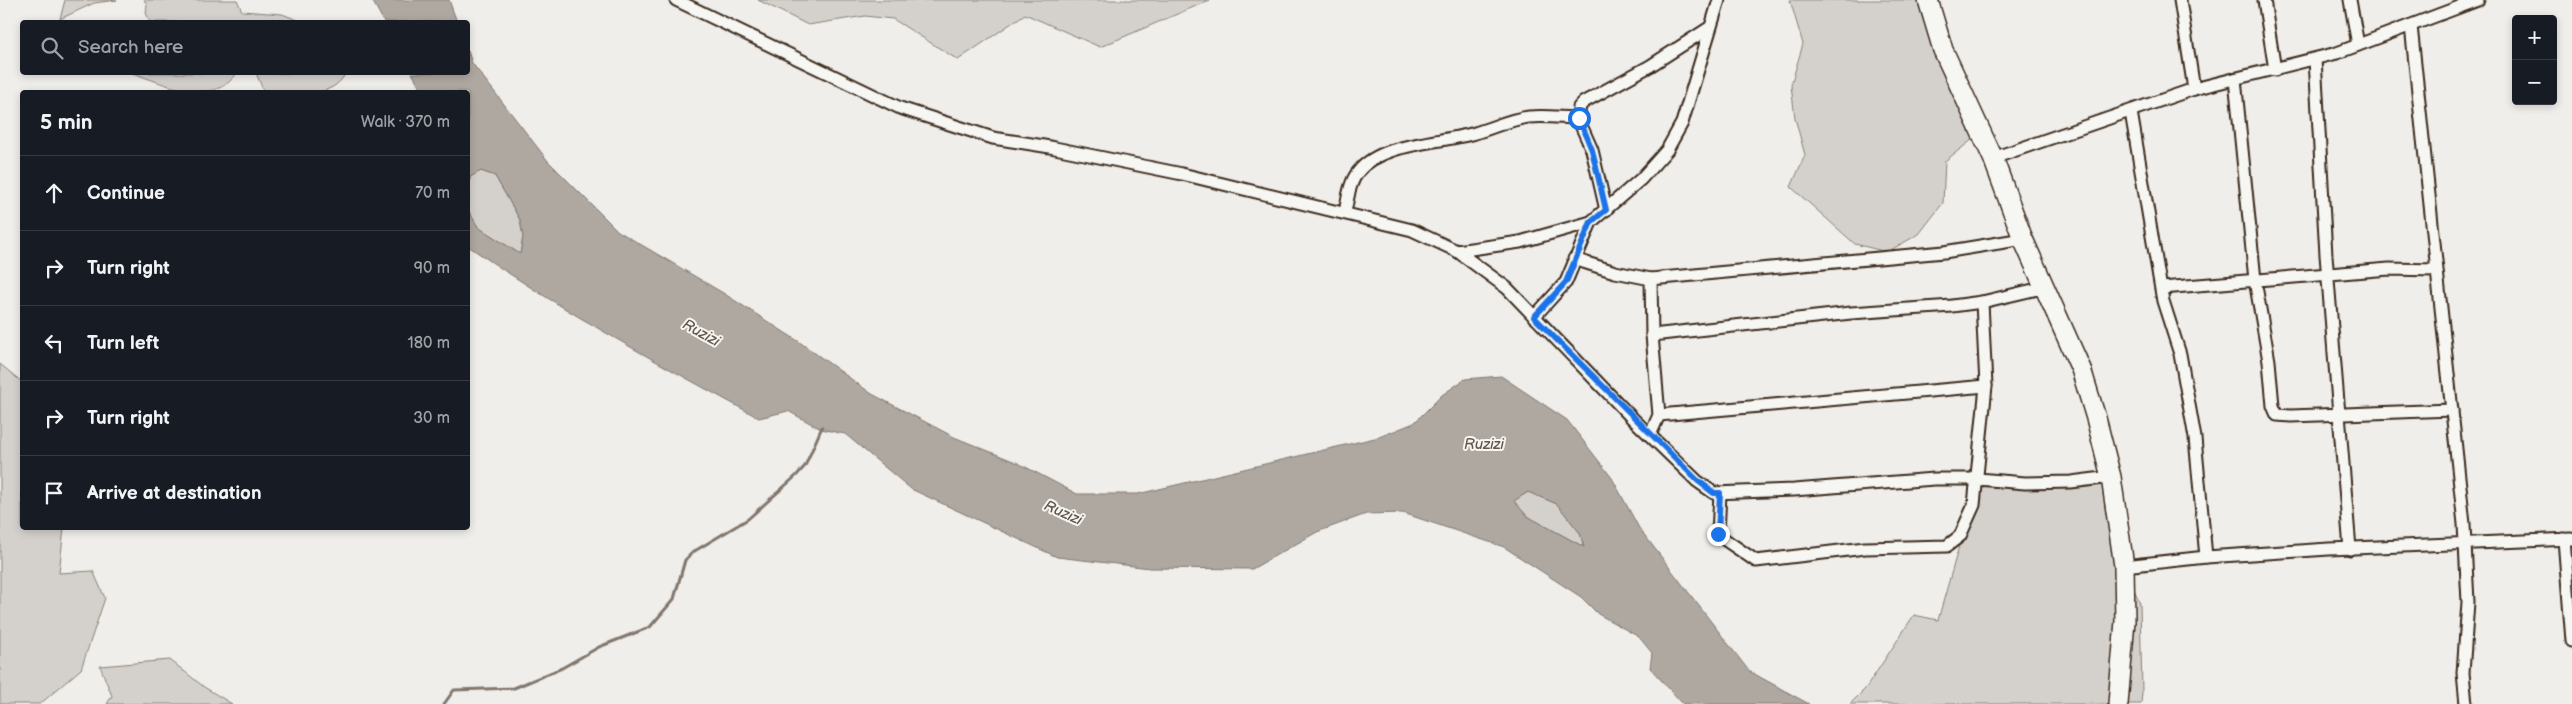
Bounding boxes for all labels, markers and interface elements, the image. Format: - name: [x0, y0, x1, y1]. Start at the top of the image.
- map controls: [2512, 15, 2557, 105]
- button: +: [2512, 15, 2557, 60]
- search box: [20, 20, 470, 75]
- icon: search: [38, 34, 66, 62]
- text: Search here: [78, 36, 183, 59]
- button: −: [2512, 60, 2557, 105]
- route start: [1568, 107, 1591, 130]
- text: 5 min: [40, 110, 93, 135]
- text: Walk · 370 m: [361, 113, 450, 132]
- icon: ahead: [40, 179, 68, 207]
- text: Continue: [87, 182, 165, 205]
- text: 70 m: [415, 184, 450, 203]
- icon: right: [40, 254, 68, 282]
- text: Turn right: [87, 257, 170, 280]
- text: 90 m: [414, 259, 450, 278]
- water label: Ruzizi: [679, 315, 724, 351]
- icon: left: [40, 329, 68, 357]
- text: Turn left: [87, 332, 159, 355]
- text: 180 m: [408, 334, 450, 353]
- icon: right: [40, 404, 68, 432]
- text: Turn right: [87, 407, 170, 430]
- text: 30 m: [413, 409, 450, 428]
- water label: Ruzizi: [1464, 435, 1505, 454]
- icon: arrive: [40, 479, 68, 507]
- text: Arrive at destination: [87, 482, 262, 505]
- water label: Ruzizi: [1041, 496, 1086, 530]
- route end: [1707, 523, 1730, 546]

